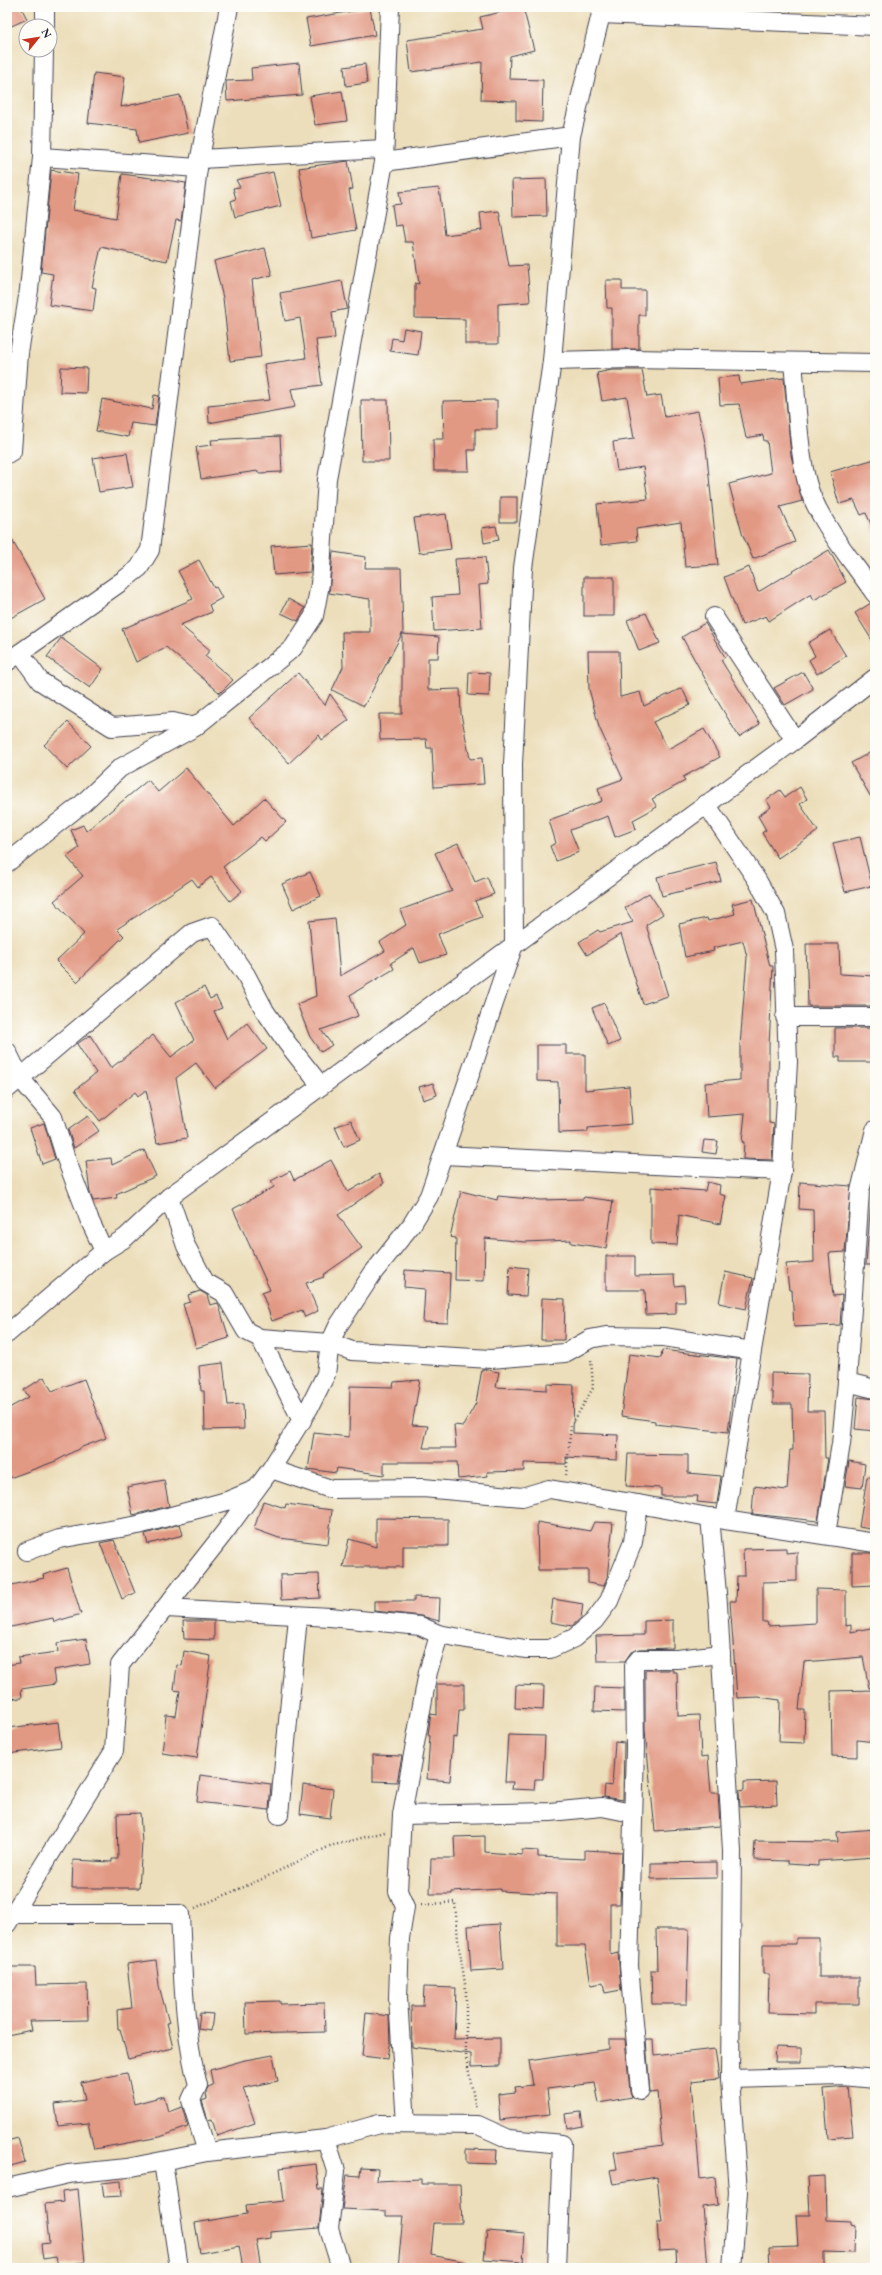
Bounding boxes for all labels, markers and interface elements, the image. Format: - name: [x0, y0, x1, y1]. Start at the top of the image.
- north arrow: [18, 18, 58, 58]
- text: N: [38, 26, 55, 40]

